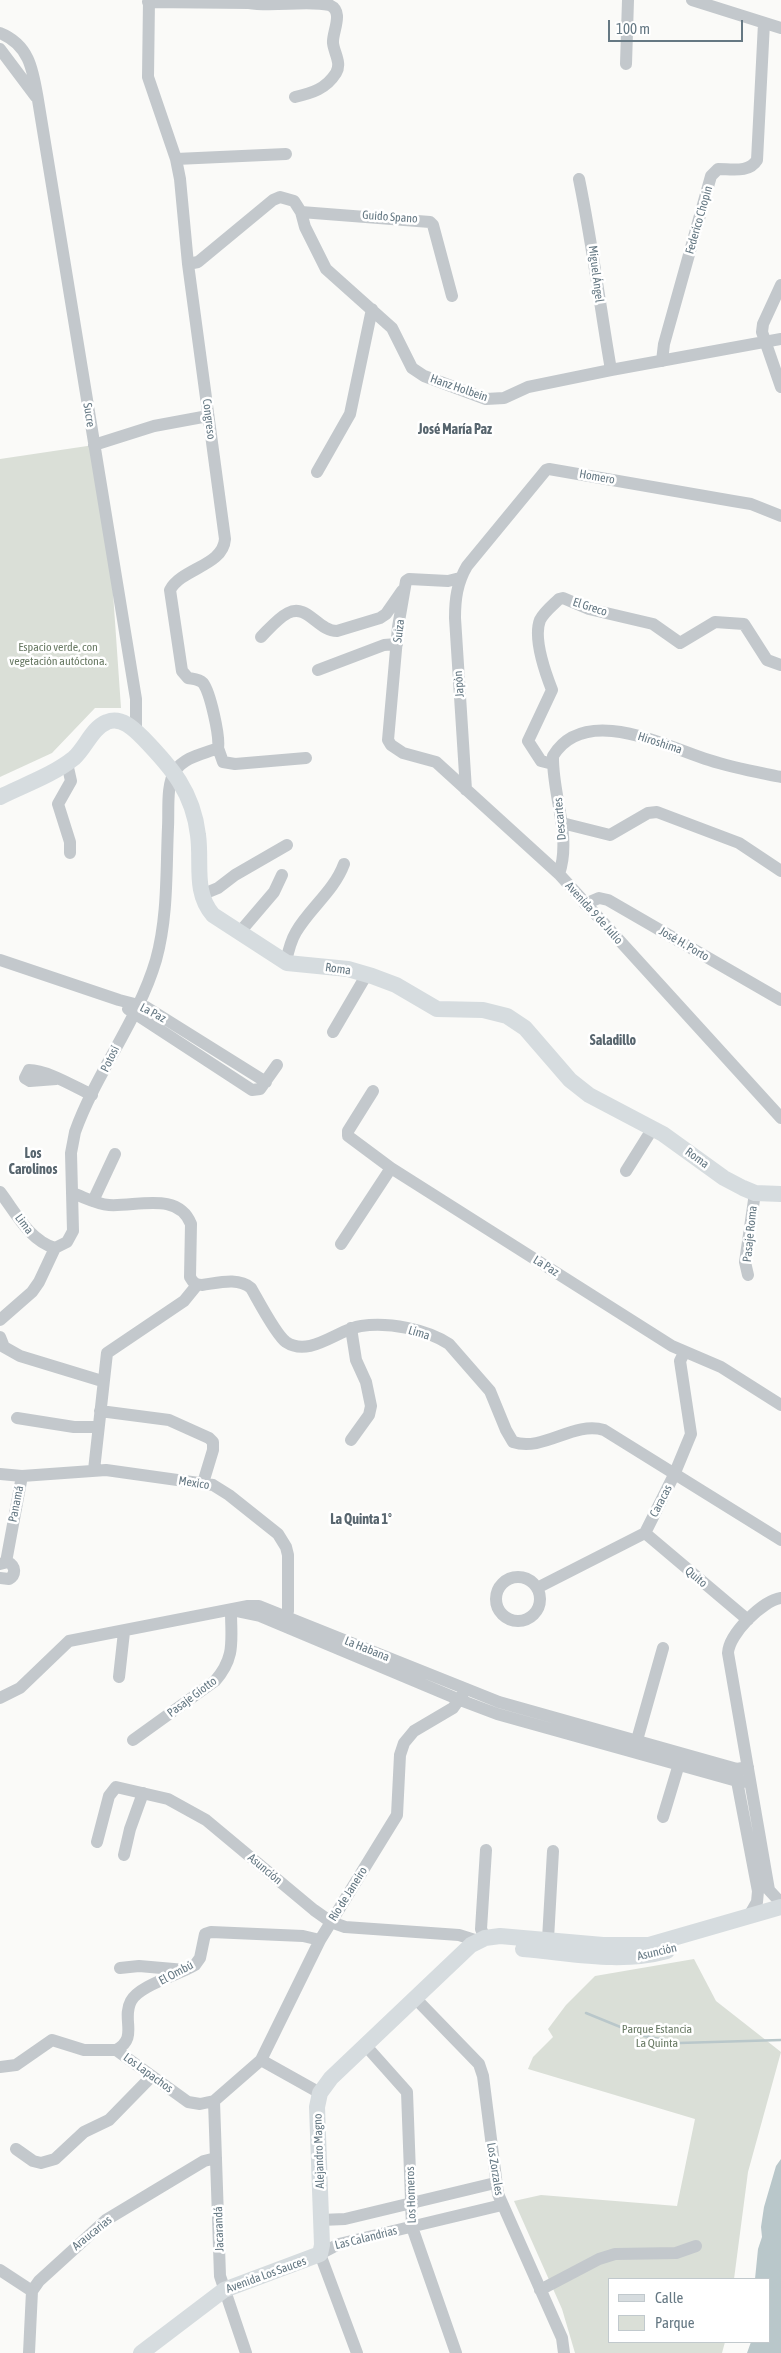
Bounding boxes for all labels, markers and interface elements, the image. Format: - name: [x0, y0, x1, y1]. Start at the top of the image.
- scale bar: [611, 10, 746, 42]
- text: 100 m: [616, 20, 650, 37]
- street label: Federico Chopin: [682, 184, 716, 256]
- street label: Guido Spano: [362, 208, 418, 226]
- street label: Miguel Ángel: [585, 245, 607, 303]
- street label: Hanz Holbein: [428, 371, 490, 405]
- street label: Congreso: [199, 398, 219, 440]
- street label: Sucre: [80, 402, 98, 428]
- district label: José María Paz: [418, 422, 492, 438]
- street label: Homero: [578, 467, 616, 487]
- street label: El Greco: [571, 595, 609, 619]
- street label: Suiza: [390, 618, 408, 644]
- park label: Espacio verde, con vegetación autóctona.: [9, 640, 107, 668]
- street label: Japón: [451, 670, 467, 698]
- street label: Hiroshima: [636, 729, 684, 757]
- street label: Descartes: [551, 797, 569, 841]
- street label: Avenida 9 de Julio: [562, 879, 626, 947]
- street label: José H. Porto: [656, 924, 712, 964]
- street label: Roma: [324, 960, 352, 978]
- street label: La Paz: [138, 1000, 168, 1026]
- district label: Saladillo: [590, 1033, 636, 1049]
- street label: Potosí: [98, 1044, 122, 1074]
- street label: Roma: [682, 1145, 712, 1171]
- district label: Los Carolinos: [9, 1146, 57, 1178]
- street label: Pasaje Roma: [740, 1205, 760, 1263]
- street label: Lima: [12, 1211, 36, 1237]
- street label: La Paz: [531, 1253, 561, 1279]
- street label: Lima: [407, 1323, 431, 1343]
- street label: Mexico: [178, 1473, 210, 1493]
- street label: Caracas: [647, 1483, 675, 1519]
- street label: Panamá: [5, 1485, 27, 1523]
- district label: La Quinta 1°: [330, 1512, 392, 1528]
- street label: Quito: [682, 1564, 710, 1590]
- street label: La Habana: [342, 1634, 392, 1664]
- street label: Pasaje Giotto: [164, 1674, 220, 1720]
- street label: Asunción: [245, 1851, 285, 1887]
- street label: Río de Janeiro: [326, 1864, 370, 1924]
- street label: Asunción: [636, 1940, 678, 1964]
- street label: El Ombú: [156, 1958, 196, 1988]
- park label: Parque Estancia La Quinta: [622, 2022, 692, 2050]
- street label: Los Lapachos: [120, 2050, 176, 2096]
- street label: Alejandro Magno: [310, 2113, 328, 2189]
- street label: Los Zorzales: [484, 2142, 506, 2196]
- street label: Los Horneros: [403, 2166, 419, 2224]
- street label: Jacarandá: [211, 2206, 227, 2252]
- street label: Araucarias: [69, 2213, 115, 2253]
- street label: Las Calandrias: [333, 2223, 399, 2253]
- street label: Avenida Los Sauces: [224, 2254, 308, 2296]
- legend: [608, 2278, 771, 2343]
- text: Calle: [655, 2289, 683, 2306]
- text: Parque: [655, 2314, 695, 2331]

